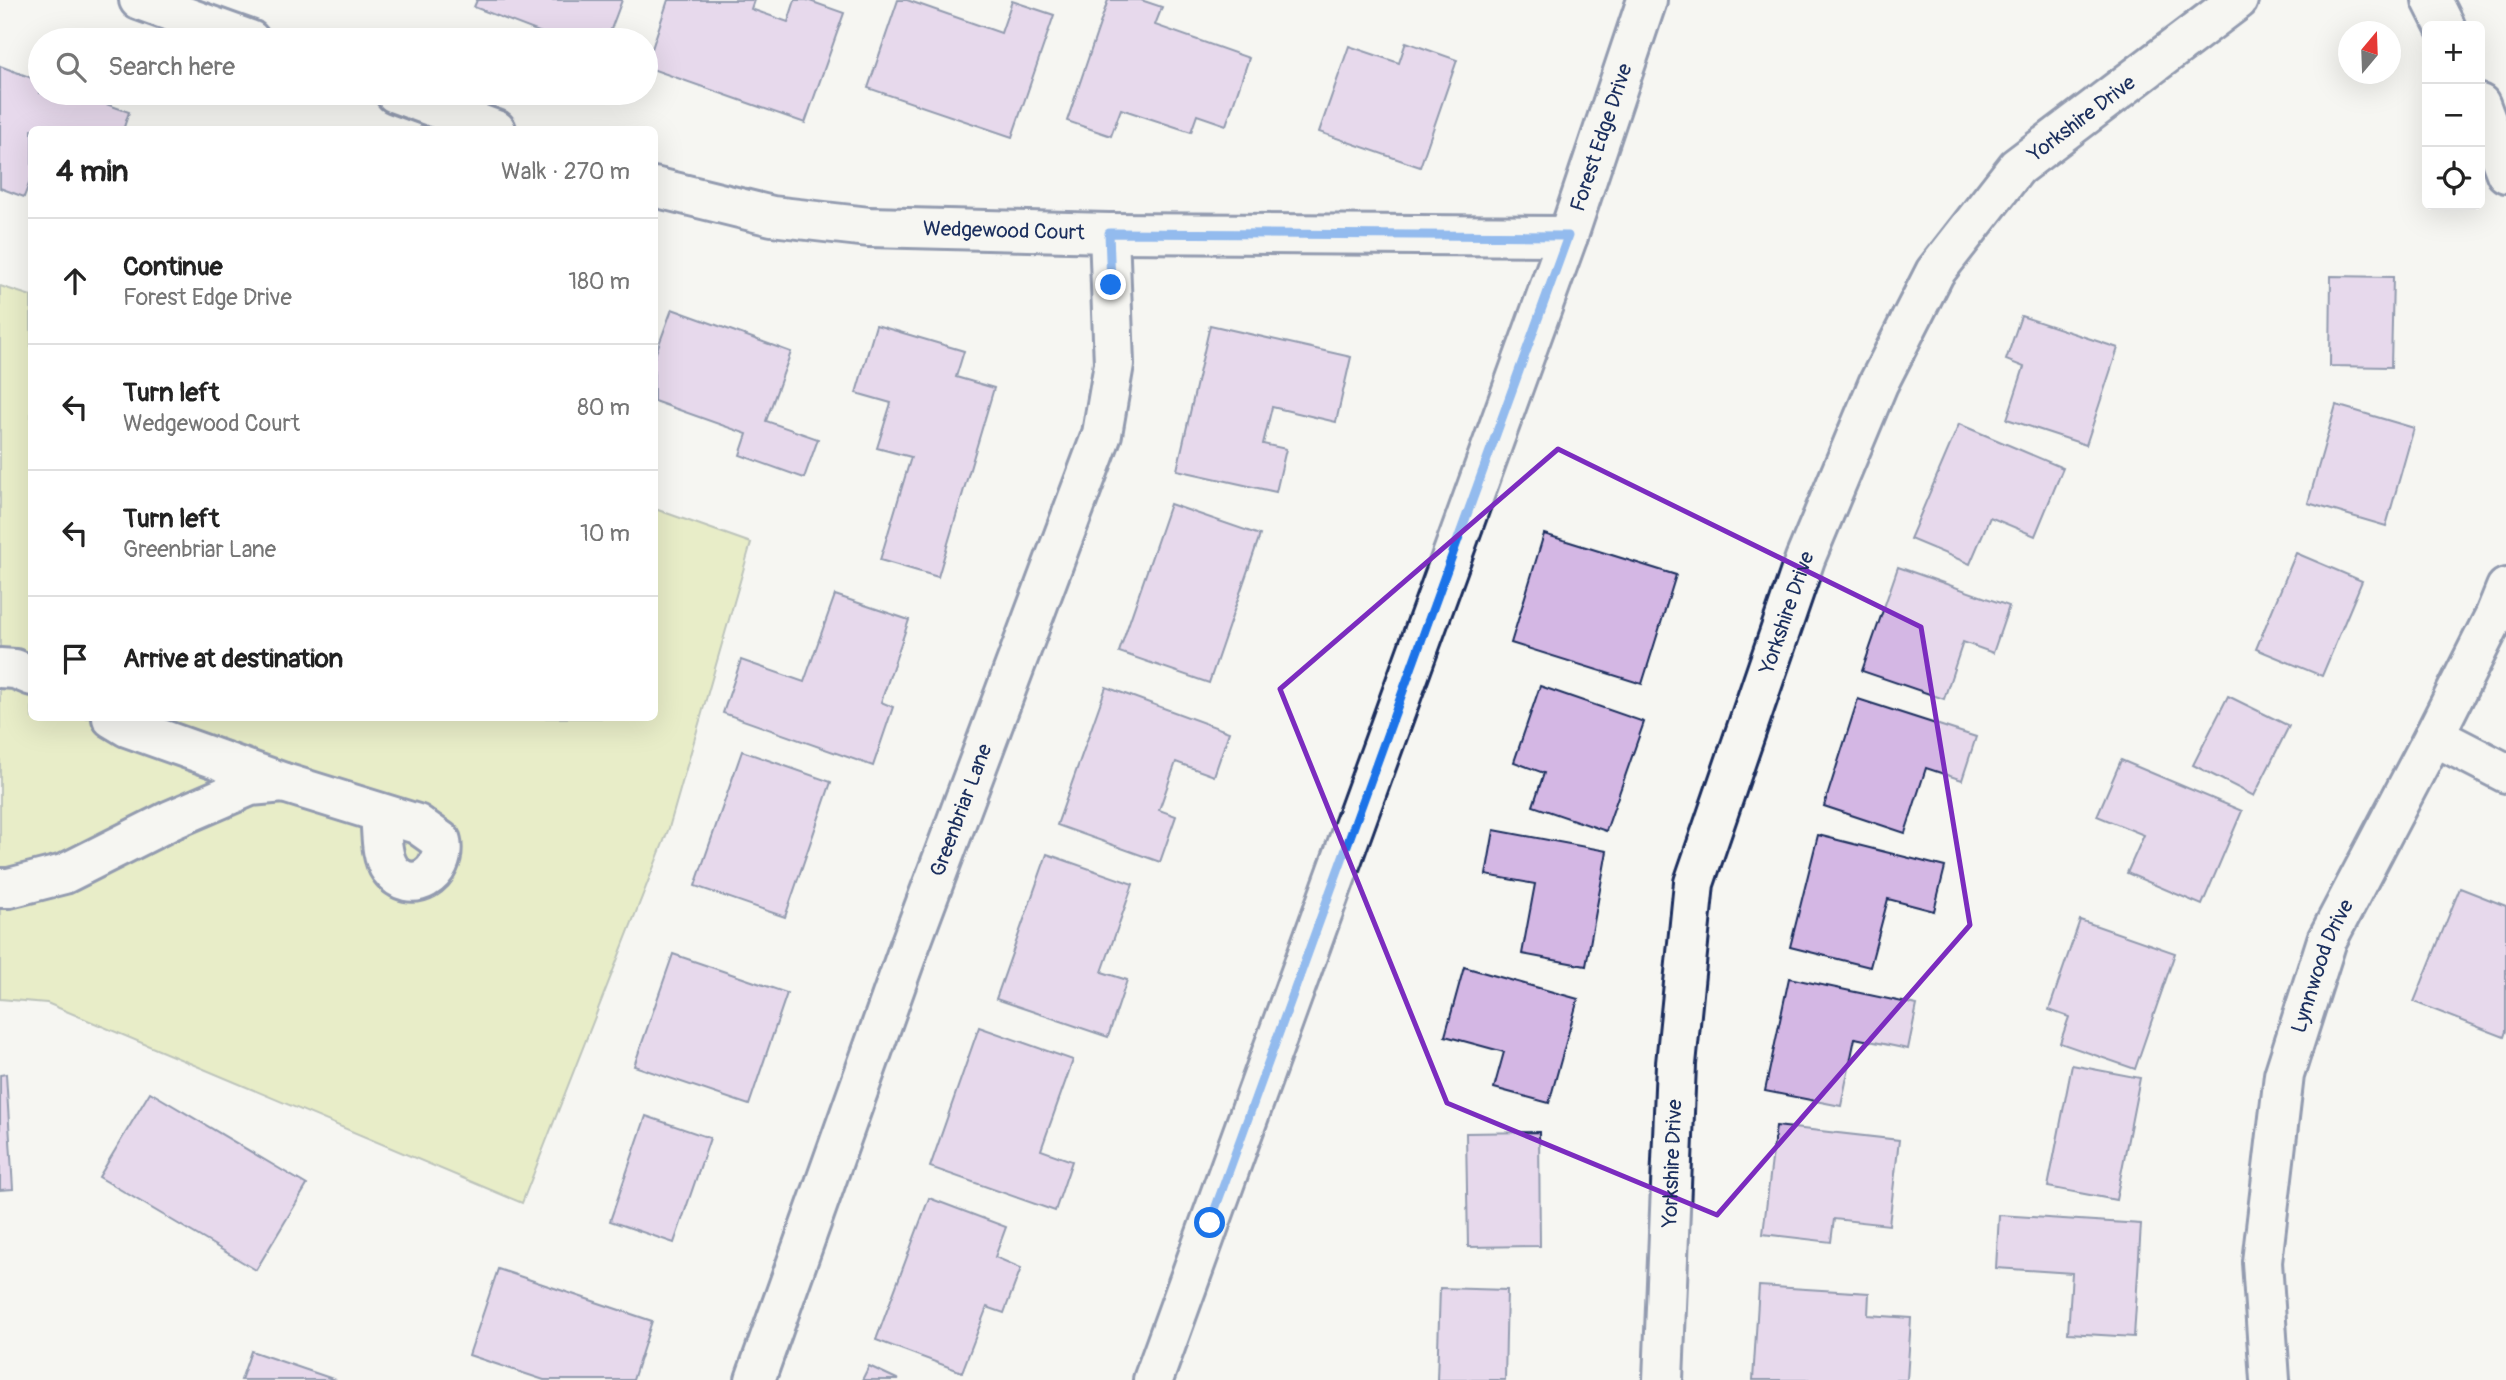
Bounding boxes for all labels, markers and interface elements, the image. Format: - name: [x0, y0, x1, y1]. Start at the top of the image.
- north arrow: [2338, 21, 2401, 84]
- map controls: [2422, 21, 2485, 210]
- button: +: [2422, 21, 2485, 84]
- search box: [28, 28, 658, 105]
- icon: search: [52, 48, 90, 86]
- text: Search here: [108, 51, 235, 83]
- street label: Forest Edge Drive: [1564, 59, 1639, 215]
- street label: Yorkshire Drive: [2022, 69, 2141, 168]
- button: −: [2422, 84, 2485, 147]
- button: locate: [2422, 147, 2485, 210]
- text: 4 min: [56, 153, 129, 190]
- text: Walk · 270 m: [501, 157, 630, 186]
- street label: Wedgewood Court: [923, 215, 1086, 246]
- text: Continue: [123, 251, 223, 283]
- icon: ahead: [56, 262, 94, 300]
- text: 180 m: [568, 267, 630, 296]
- route end: [1095, 269, 1126, 300]
- text: Forest Edge Drive: [123, 283, 292, 312]
- text: Turn left: [123, 377, 219, 409]
- icon: left: [56, 388, 94, 426]
- text: 80 m: [577, 393, 630, 422]
- text: Wedgewood Court: [123, 409, 300, 438]
- text: Turn left: [123, 503, 219, 535]
- icon: left: [56, 514, 94, 552]
- text: 10 m: [580, 519, 630, 548]
- text: Greenbriar Lane: [123, 535, 276, 564]
- street label: Yorkshire Drive: [1753, 546, 1821, 678]
- icon: arrive: [56, 640, 94, 678]
- text: Arrive at destination: [123, 643, 343, 675]
- street label: Greenbriar Lane: [924, 739, 998, 880]
- street label: Lynnwood Drive: [2285, 894, 2360, 1036]
- street label: Yorkshire Drive: [1656, 1098, 1688, 1229]
- route start: [1194, 1207, 1225, 1238]

